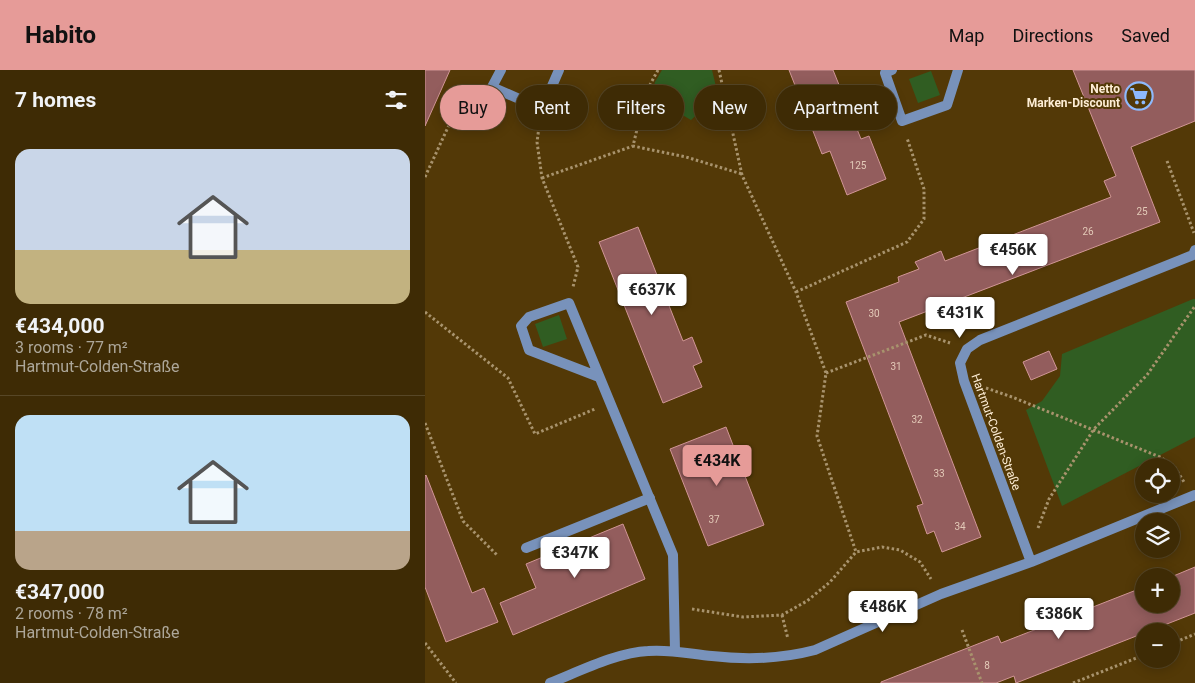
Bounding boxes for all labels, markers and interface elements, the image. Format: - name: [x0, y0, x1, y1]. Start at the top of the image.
- text: Habito: [25, 21, 96, 49]
- text: Map: [949, 25, 984, 46]
- text: Directions: [1012, 25, 1093, 46]
- text: Saved: [1121, 25, 1170, 46]
- supermarket icon: Netto Marken-Discount: [1124, 81, 1154, 111]
- place label: Netto Marken-Discount: [1027, 82, 1120, 110]
- chip: Buy: [440, 85, 506, 130]
- chip: Rent: [516, 85, 588, 130]
- chip: Filters: [598, 85, 684, 130]
- chip: New: [694, 85, 766, 130]
- chip: Apartment: [776, 85, 897, 130]
- icon: filters: [382, 86, 410, 114]
- text: 7 homes: [15, 88, 96, 112]
- house number: 125: [850, 160, 867, 171]
- icon: home: [168, 182, 258, 272]
- house number: 25: [1136, 206, 1148, 217]
- house number: 26: [1082, 226, 1094, 237]
- pin: €456K: [978, 234, 1048, 276]
- text: €456K: [990, 240, 1036, 259]
- pin: €637K: [617, 274, 687, 316]
- text: €637K: [629, 280, 675, 299]
- pin: €431K: [925, 296, 995, 339]
- text: €431K: [937, 303, 983, 322]
- house number: 30: [868, 308, 880, 319]
- text: €434,000: [15, 314, 105, 338]
- text: 3 rooms · 77 m²: [15, 338, 128, 357]
- text: Hartmut-Colden-Straße: [15, 357, 179, 376]
- house number: 31: [890, 361, 902, 372]
- street label: Hartmut-Colden-Straße: [968, 372, 1024, 492]
- house number: 32: [911, 414, 923, 425]
- pin: €434K: [682, 444, 752, 487]
- icon: home: [168, 447, 258, 537]
- text: €434K: [694, 451, 740, 470]
- map controls: [1135, 458, 1180, 668]
- button: locate: [1135, 458, 1180, 503]
- house number: 33: [933, 468, 945, 479]
- button: layers: [1135, 513, 1180, 558]
- house number: 37: [708, 514, 720, 525]
- house number: 34: [954, 521, 966, 532]
- pin: €347K: [540, 536, 610, 579]
- text: €347K: [552, 543, 598, 562]
- button: +: [1135, 568, 1180, 613]
- text: €347,000: [15, 580, 105, 604]
- pin: €486K: [848, 590, 918, 633]
- text: €486K: [860, 597, 906, 616]
- pin: €386K: [1024, 598, 1094, 640]
- text: 2 rooms · 78 m²: [15, 604, 128, 623]
- text: €386K: [1036, 604, 1082, 623]
- text: Hartmut-Colden-Straße: [15, 623, 179, 642]
- button: −: [1135, 623, 1180, 668]
- house number: 8: [984, 660, 990, 671]

